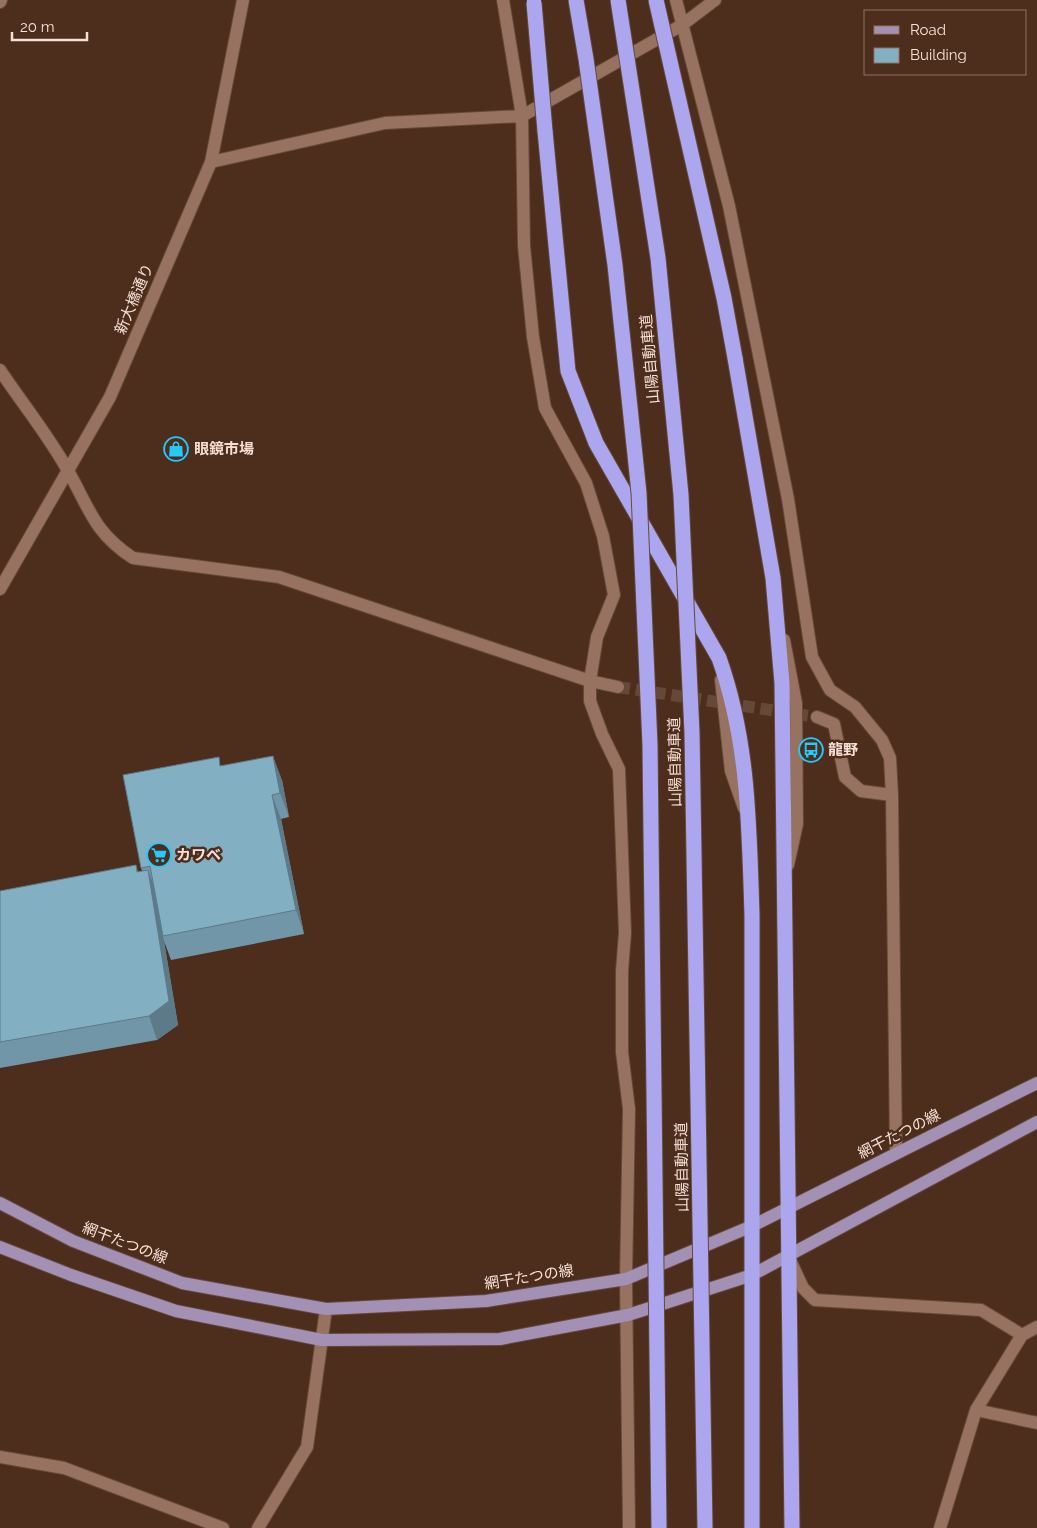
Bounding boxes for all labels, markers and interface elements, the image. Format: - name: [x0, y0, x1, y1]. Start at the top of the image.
- scale bar: [12, 10, 88, 42]
- legend: [864, 10, 1027, 75]
- text: 20 m: [20, 18, 55, 36]
- text: Road: [910, 21, 946, 39]
- text: Building: [910, 46, 967, 64]
- street label: 新大橋通り: [111, 261, 157, 337]
- street label: 山陽自動車道: [637, 313, 663, 405]
- shop icon: 眼鏡市場: [163, 436, 189, 462]
- place label: 眼鏡市場: [194, 440, 254, 458]
- street label: 山陽自動車道: [665, 717, 685, 807]
- bus stop icon: 龍野: [798, 737, 824, 763]
- place label: 龍野: [828, 741, 858, 759]
- supermarket icon: カワベ: [146, 842, 172, 868]
- place label: カワベ: [176, 846, 221, 864]
- street label: 網干たつの線: [855, 1106, 943, 1162]
- street label: 山陽自動車道: [672, 1122, 692, 1212]
- street label: 網干たつの線: [80, 1218, 170, 1268]
- street label: 網干たつの線: [483, 1261, 575, 1293]

